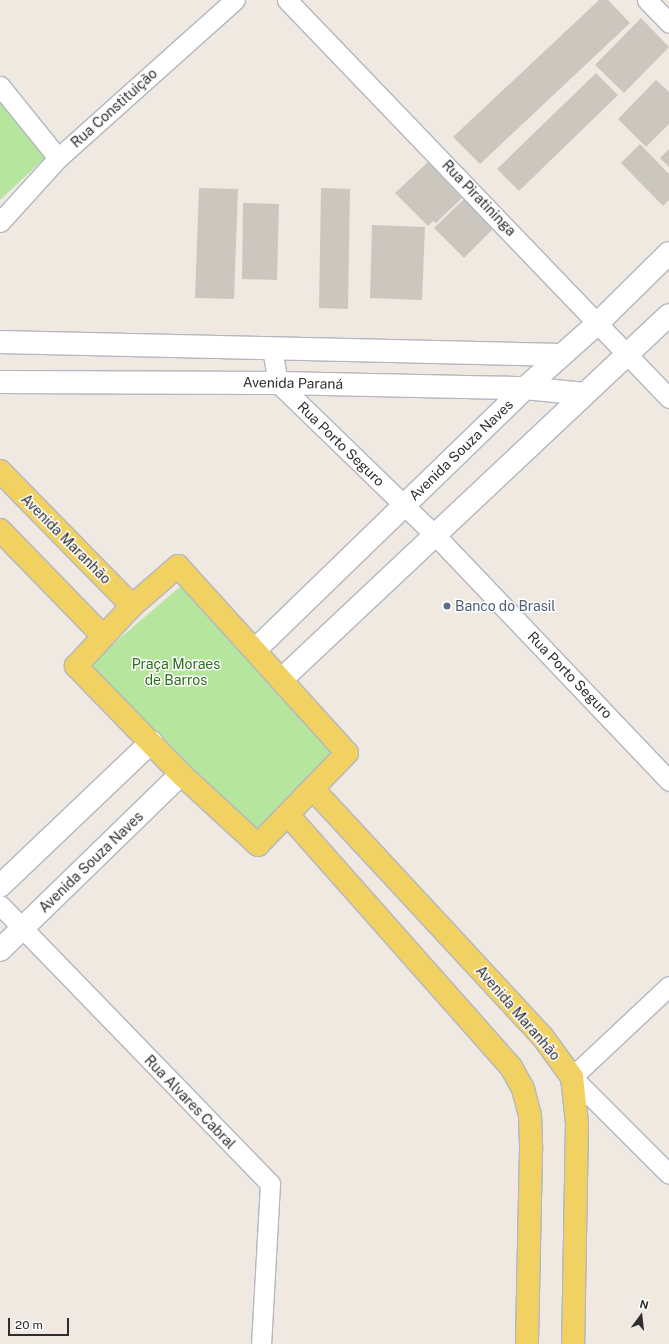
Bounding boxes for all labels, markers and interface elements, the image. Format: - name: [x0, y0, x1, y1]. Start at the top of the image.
- street label: Rua Constituição: [67, 65, 161, 151]
- street label: Rua Piratininga: [439, 157, 519, 239]
- street label: Avenida Paraná: [243, 374, 343, 392]
- street label: Avenida Souza Naves: [405, 396, 517, 504]
- street label: Rua Porto Seguro: [294, 398, 388, 490]
- street label: Avenida Maranhão: [18, 491, 114, 587]
- place label: Banco do Brasil: [455, 598, 556, 614]
- marker: Banco do Brasil: [442, 601, 452, 611]
- street label: Rua Porto Seguro: [524, 628, 616, 722]
- park label: Praça Moraes de Barros: [132, 656, 220, 688]
- street label: Avenida Souza Naves: [35, 808, 147, 916]
- street label: Avenida Maranhão: [472, 962, 564, 1064]
- street label: Rua Alvares Cabral: [141, 1052, 239, 1152]
- north arrow: [621, 1296, 661, 1336]
- text: N: [638, 1297, 650, 1311]
- scale bar: [10, 1310, 71, 1336]
- text: 20 m: [15, 1318, 43, 1332]

